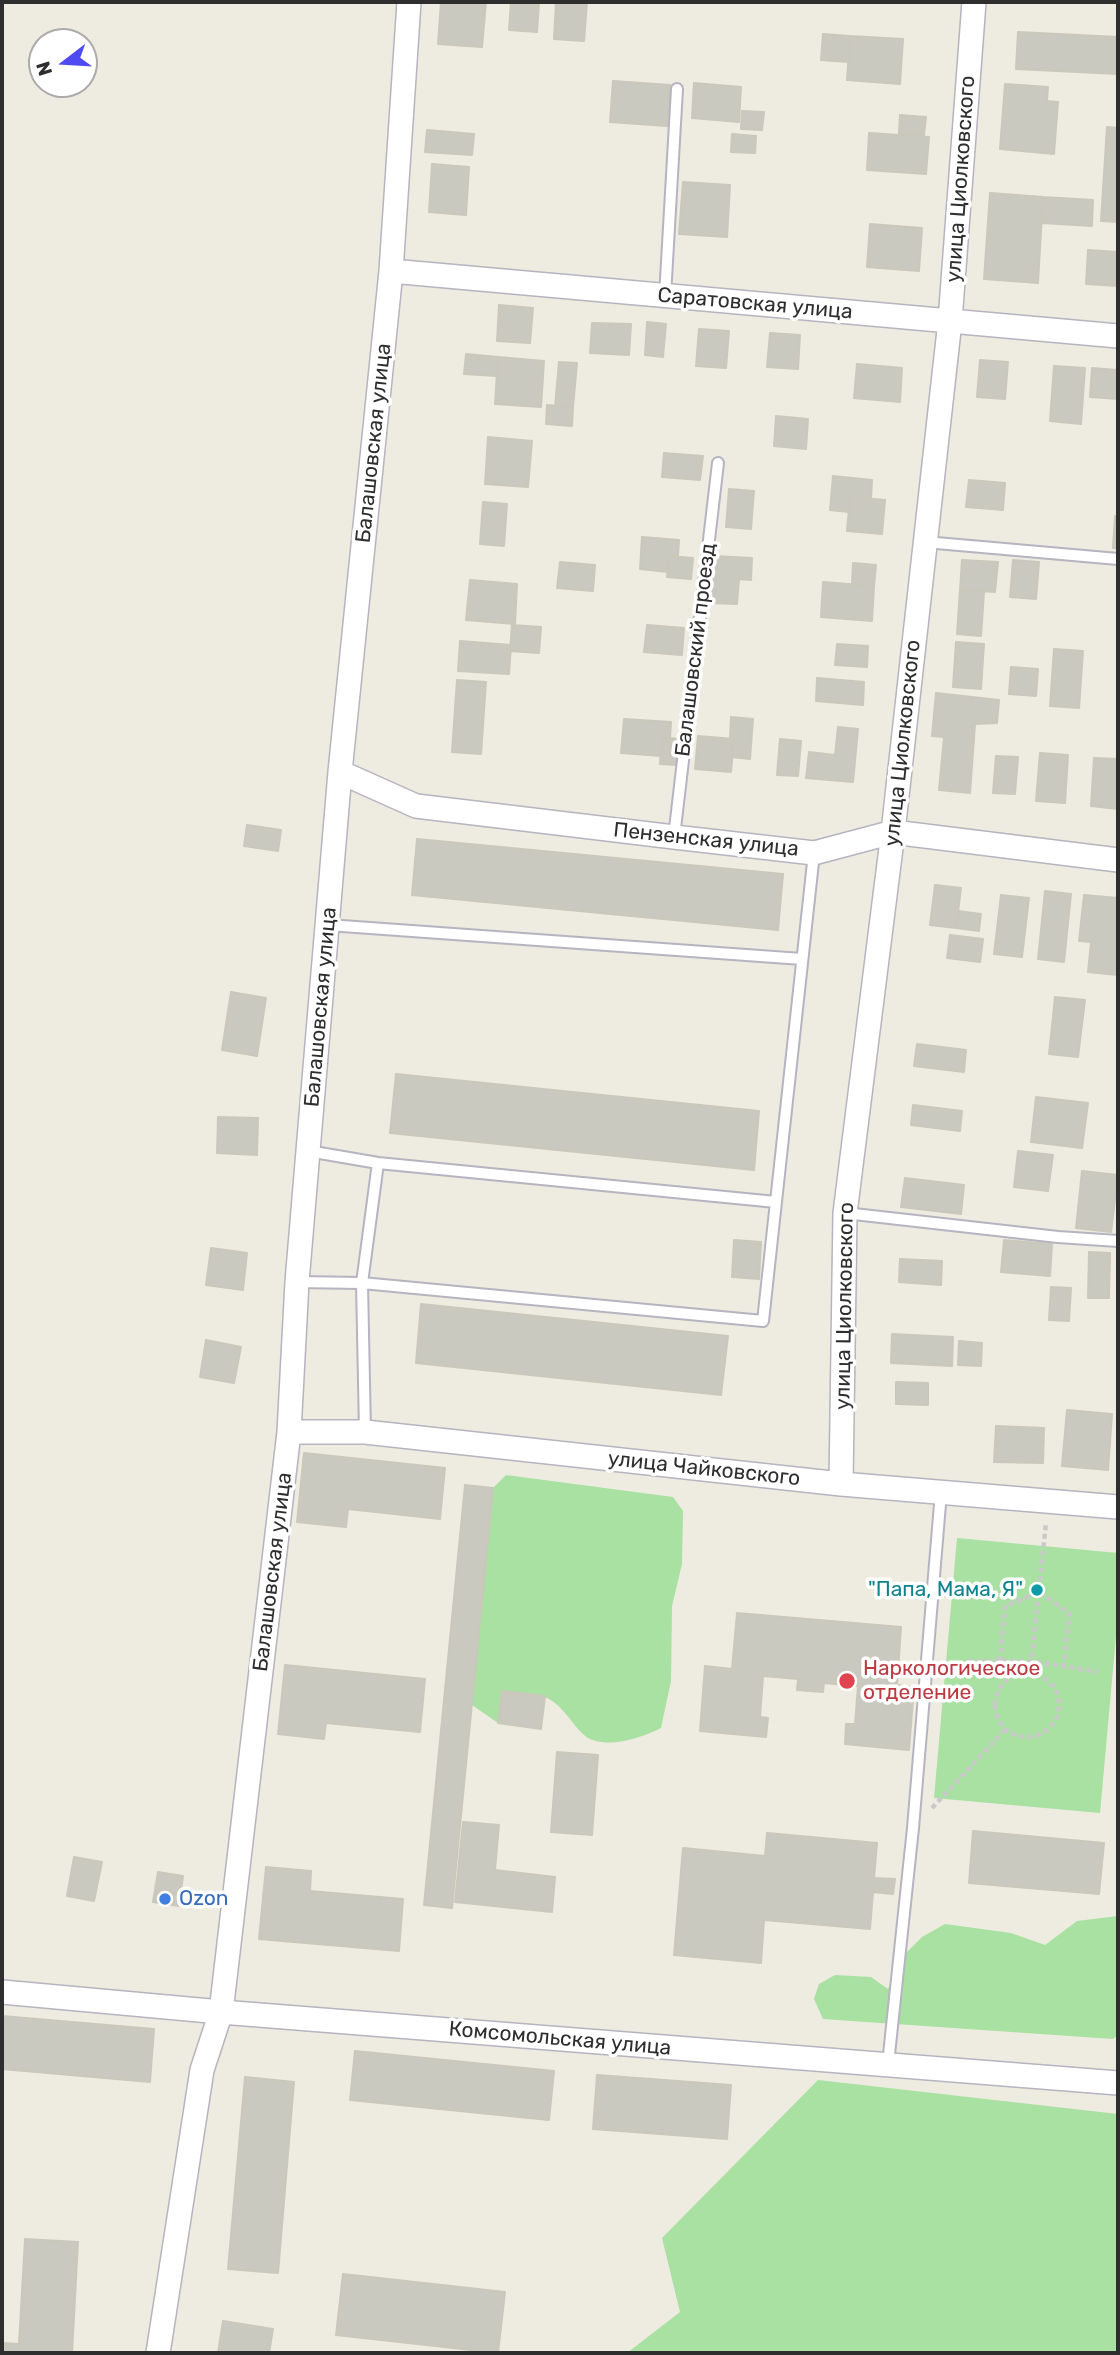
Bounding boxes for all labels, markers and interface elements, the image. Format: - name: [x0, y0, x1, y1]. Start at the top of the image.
- north arrow: [28, 28, 98, 98]
- text: N: [31, 59, 57, 79]
- street label: улица Циолковского: [941, 75, 981, 283]
- street label: Саратовская улица: [656, 283, 854, 325]
- street label: Балашовская улица: [351, 342, 397, 544]
- street label: Балашовский проезд: [670, 542, 722, 758]
- street label: улица Циолковского: [880, 638, 926, 848]
- street label: Пензенская улица: [612, 818, 800, 862]
- street label: Балашовская улица: [300, 906, 342, 1108]
- street label: улица Циолковского: [831, 1202, 859, 1410]
- street label: улица Чайковского: [606, 1446, 802, 1492]
- street label: Балашовская улица: [248, 1471, 298, 1673]
- place label: "Папа, Мама, Я": [868, 1577, 1023, 1603]
- marker: "Папа, Мама, Я": [1029, 1582, 1045, 1598]
- place label: Наркологическое отделение: [863, 1656, 1040, 1706]
- marker: Наркологическое отделение: [837, 1671, 857, 1691]
- place label: Ozon: [179, 1886, 229, 1912]
- marker: Ozon: [157, 1891, 173, 1907]
- street label: Комсомольская улица: [448, 2017, 672, 2061]

